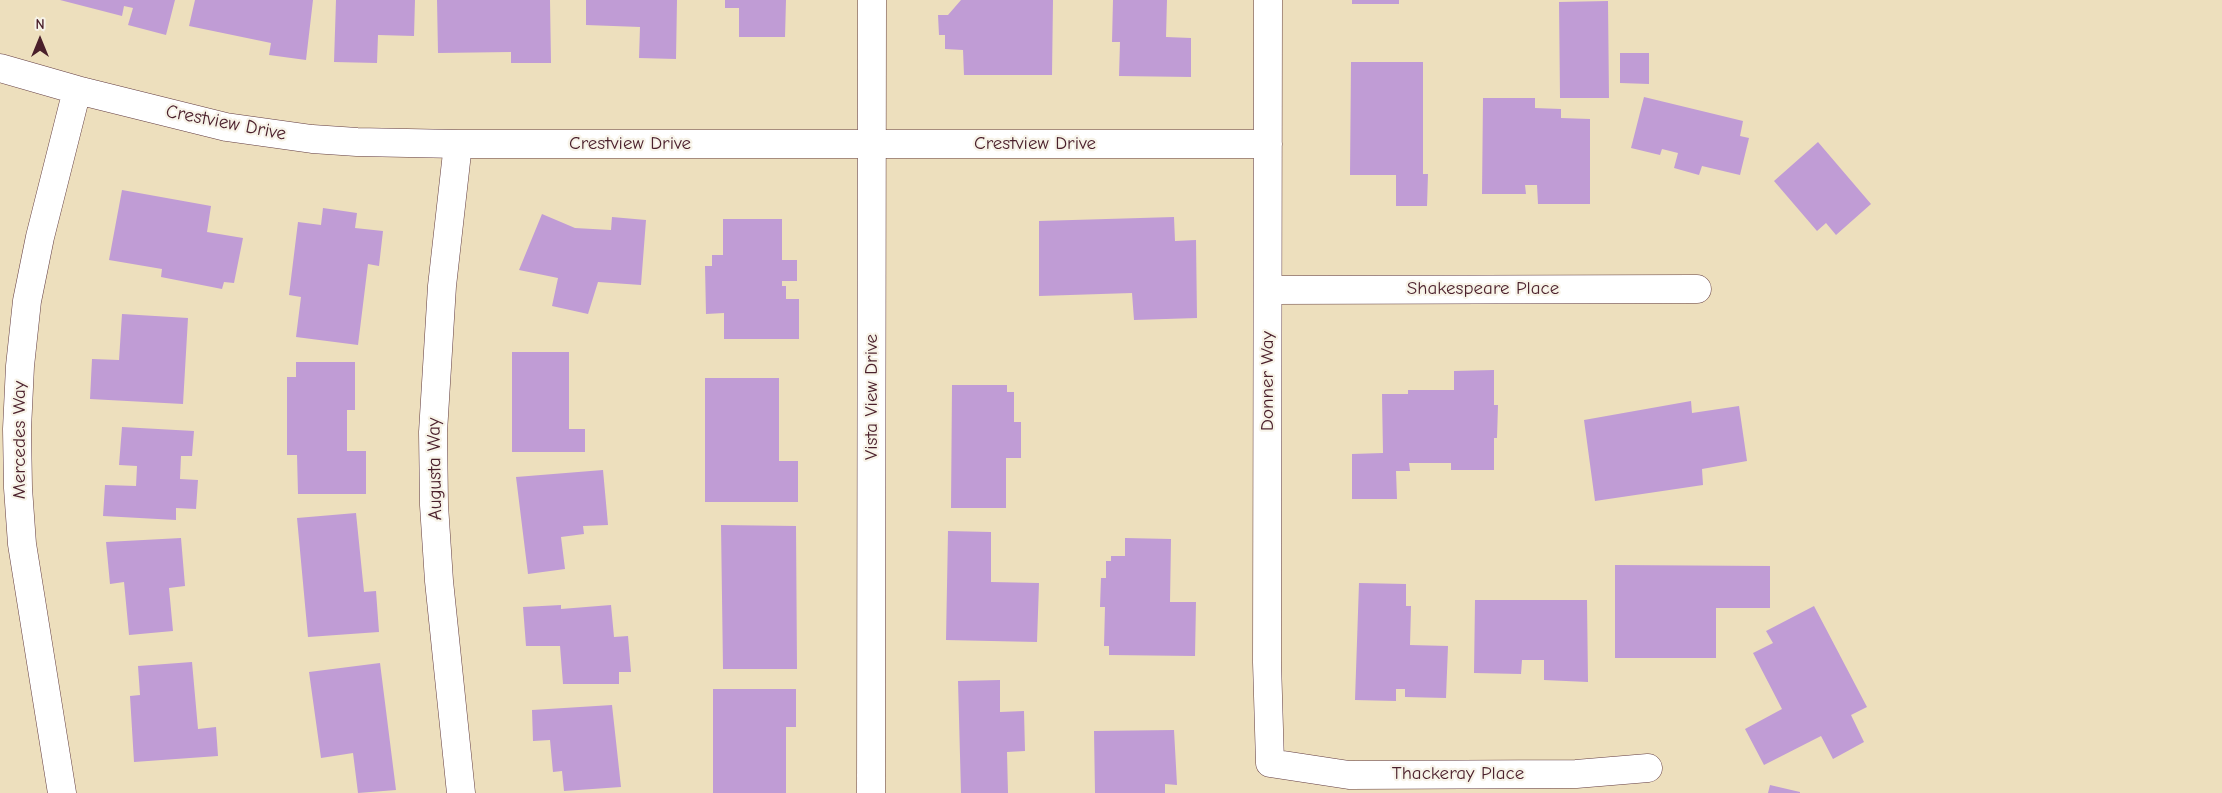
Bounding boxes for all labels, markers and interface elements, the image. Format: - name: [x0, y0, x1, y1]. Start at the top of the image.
- north arrow: [15, 15, 65, 65]
- text: N: [35, 16, 45, 33]
- street label: Crestview Drive: [164, 100, 288, 146]
- street label: Crestview Drive: [569, 133, 691, 155]
- street label: Crestview Drive: [974, 133, 1096, 155]
- street label: Shakespeare Place: [1407, 278, 1559, 300]
- street label: Donner Way: [1257, 331, 1279, 431]
- street label: Vista View Drive: [861, 334, 883, 460]
- street label: Mercedes Way: [9, 381, 31, 499]
- street label: Augusta Way: [423, 417, 447, 521]
- street label: Thackeray Place: [1392, 763, 1524, 785]

